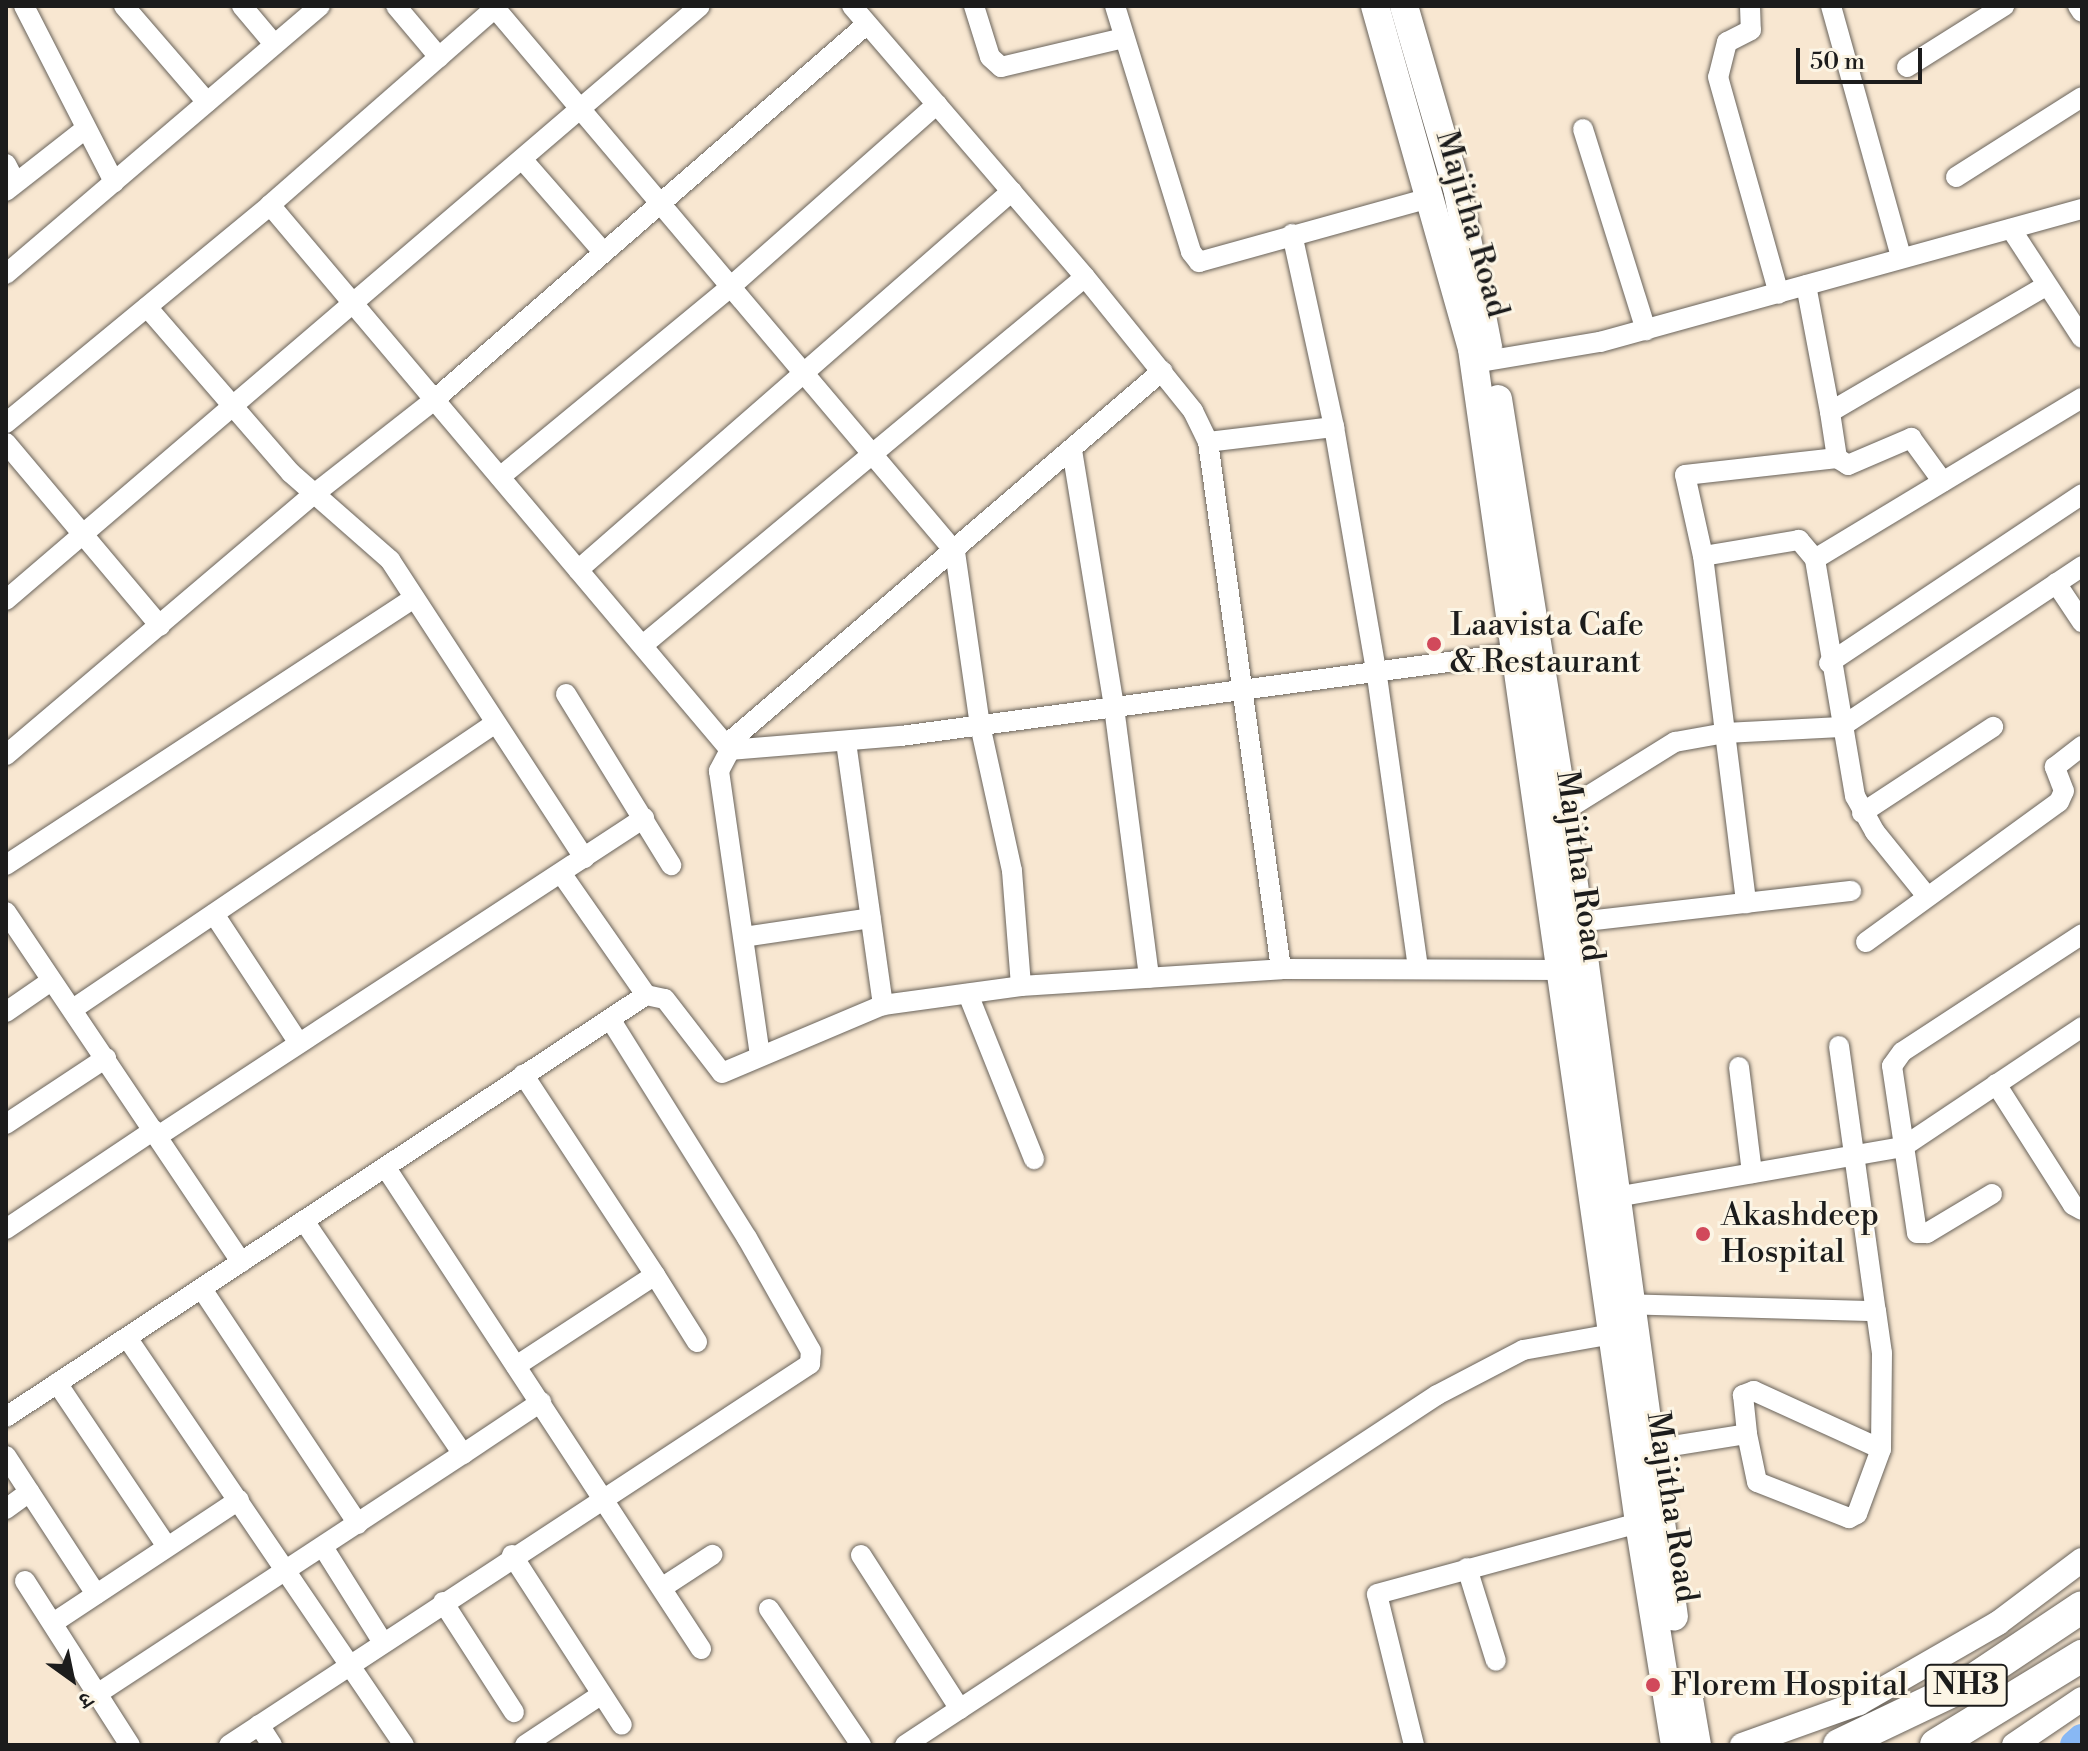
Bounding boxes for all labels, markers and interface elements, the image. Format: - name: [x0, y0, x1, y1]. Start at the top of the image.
- scale bar: [1800, 32, 1926, 82]
- text: 50 m: [1810, 47, 1865, 77]
- street label: Majitha Road: [1427, 126, 1517, 322]
- place label: Laavista Cafe & Restaurant: [1450, 607, 1644, 682]
- marker: Laavista Cafe & Restaurant: [1425, 635, 1443, 653]
- street label: Majitha Road: [1548, 768, 1612, 964]
- place label: Akashdeep Hospital: [1721, 1197, 1879, 1272]
- marker: Akashdeep Hospital: [1692, 1223, 1714, 1245]
- street label: Majitha Road: [1638, 1409, 1706, 1605]
- north arrow: [32, 1639, 112, 1719]
- road number: NH3: [1924, 1659, 2008, 1711]
- place label: Florem Hospital: [1671, 1666, 1908, 1704]
- marker: Florem Hospital: [1642, 1674, 1664, 1696]
- text: उ: [73, 1685, 97, 1714]

